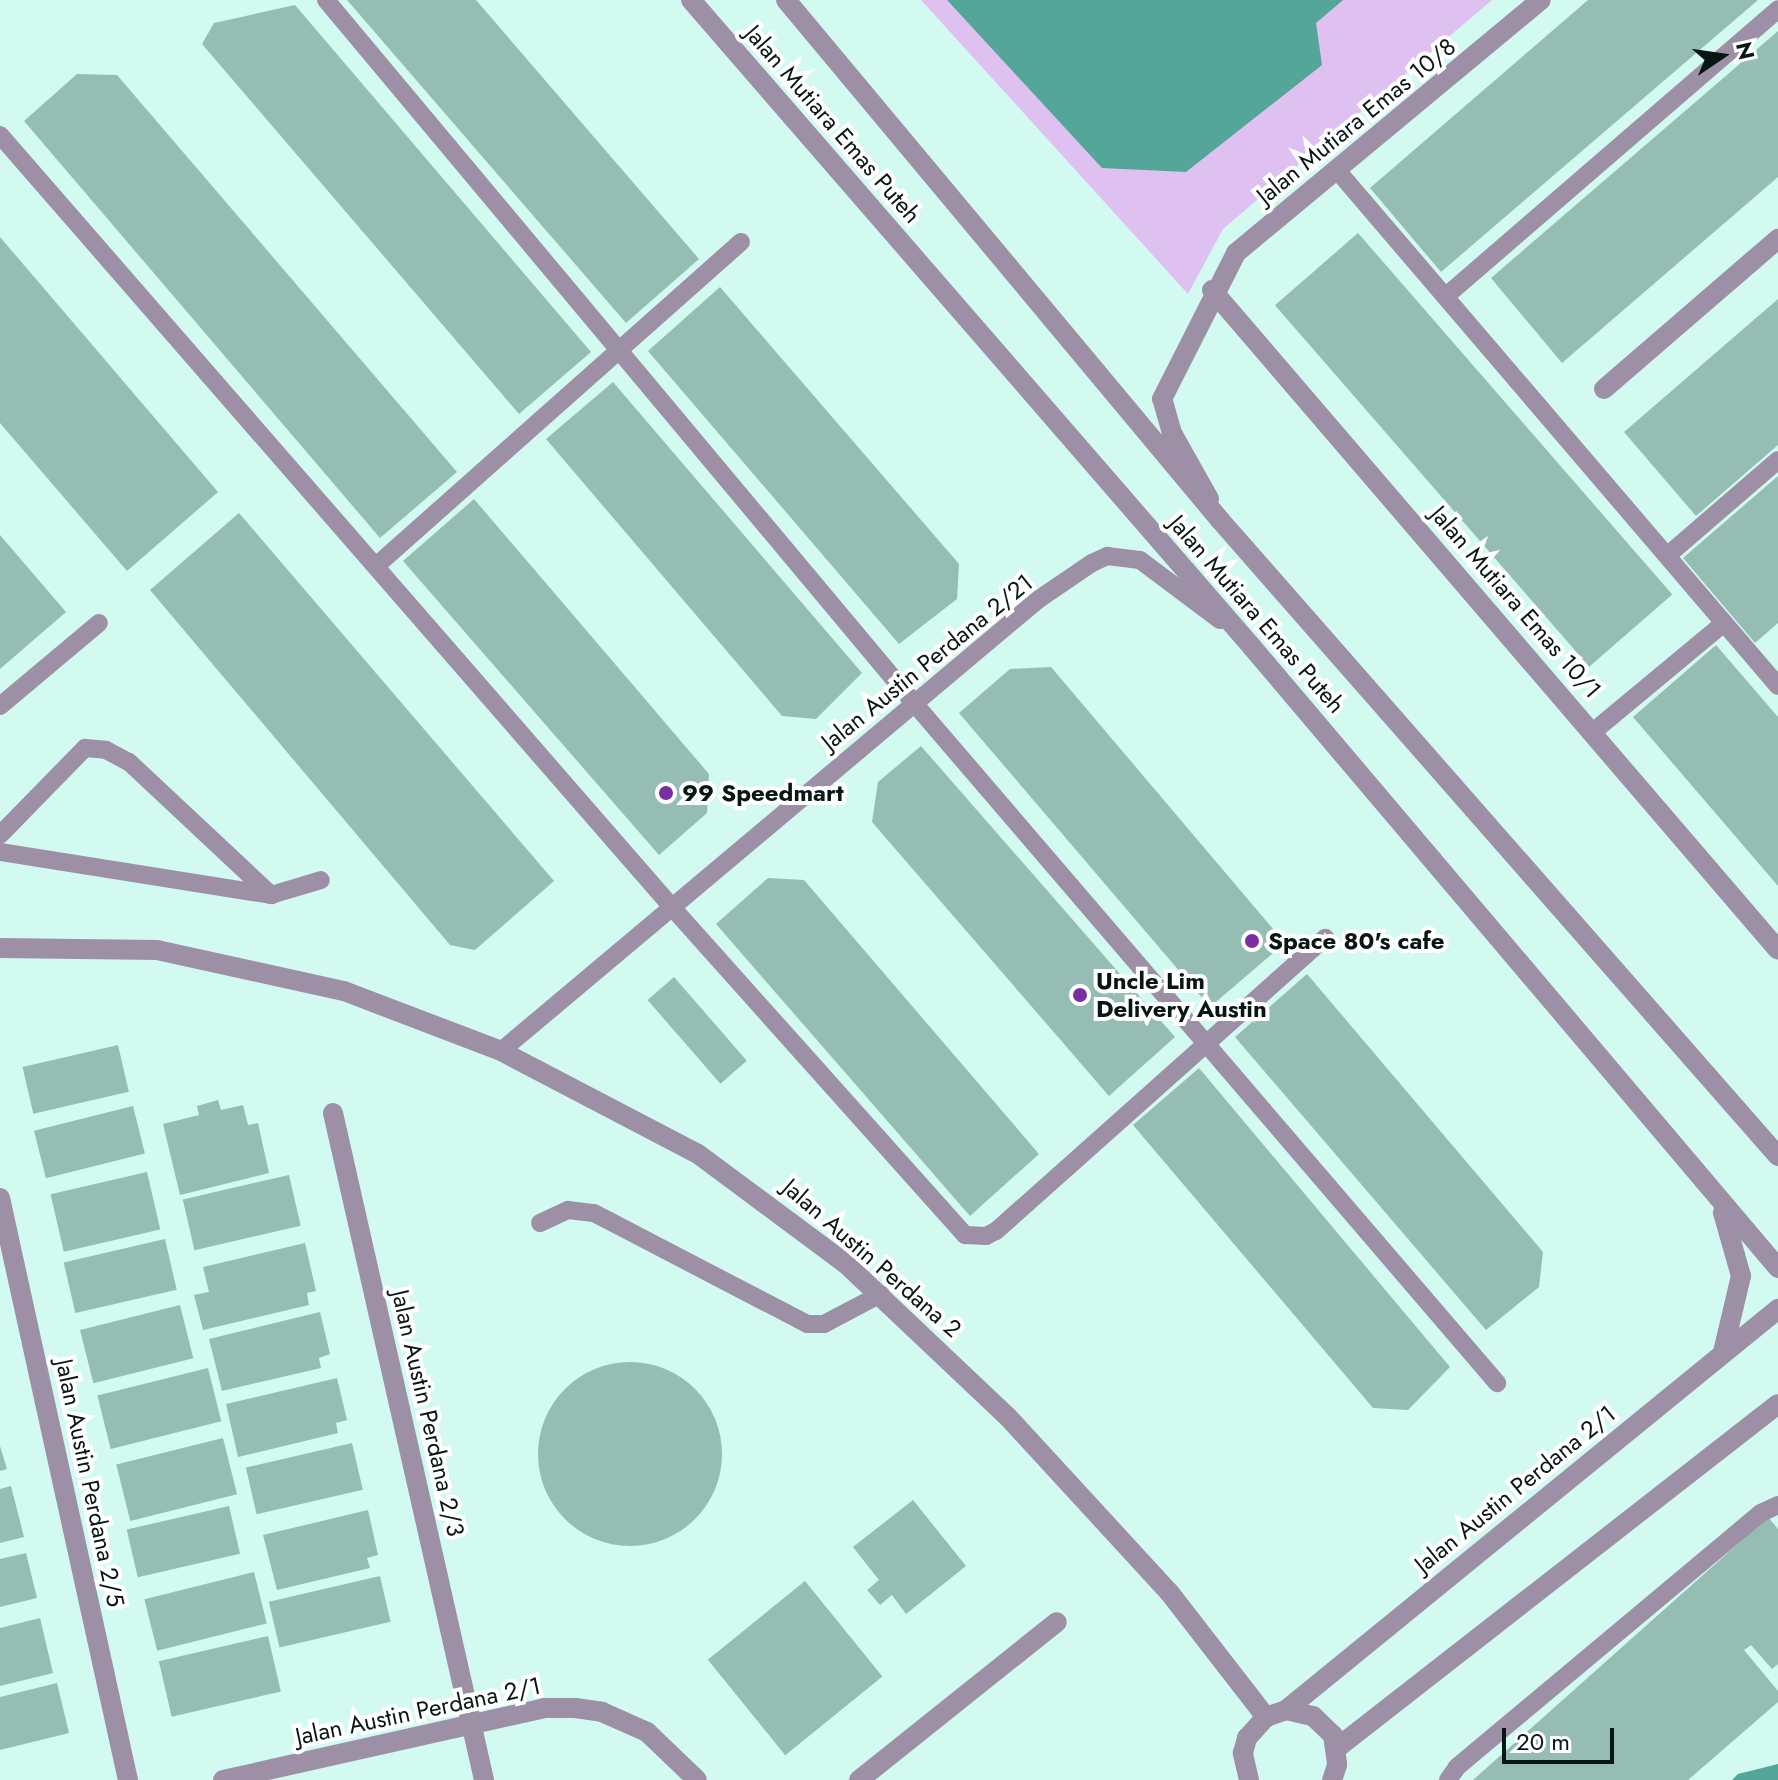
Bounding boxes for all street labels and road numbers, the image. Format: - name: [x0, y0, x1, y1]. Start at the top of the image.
- street label: Jalan Mutiara Emas Puteh: [739, 19, 927, 229]
- street label: Jalan Mutiara Emas 10/8: [1251, 32, 1461, 210]
- street label: Jalan Mutiara Emas 10/1: [1425, 500, 1607, 704]
- street label: Jalan Mutiara Emas Puteh: [1163, 509, 1351, 719]
- street label: Jalan Austin Perdana 2/21: [815, 568, 1039, 756]
- street label: Jalan Austin Perdana 2: [777, 1173, 967, 1343]
- street label: Jalan Austin Perdana 2/3: [386, 1287, 470, 1539]
- street label: Jalan Austin Perdana 2/5: [50, 1356, 130, 1610]
- street label: Jalan Austin Perdana 2/1: [1409, 1399, 1621, 1579]
- street label: Jalan Austin Perdana 2/1: [293, 1671, 543, 1751]

